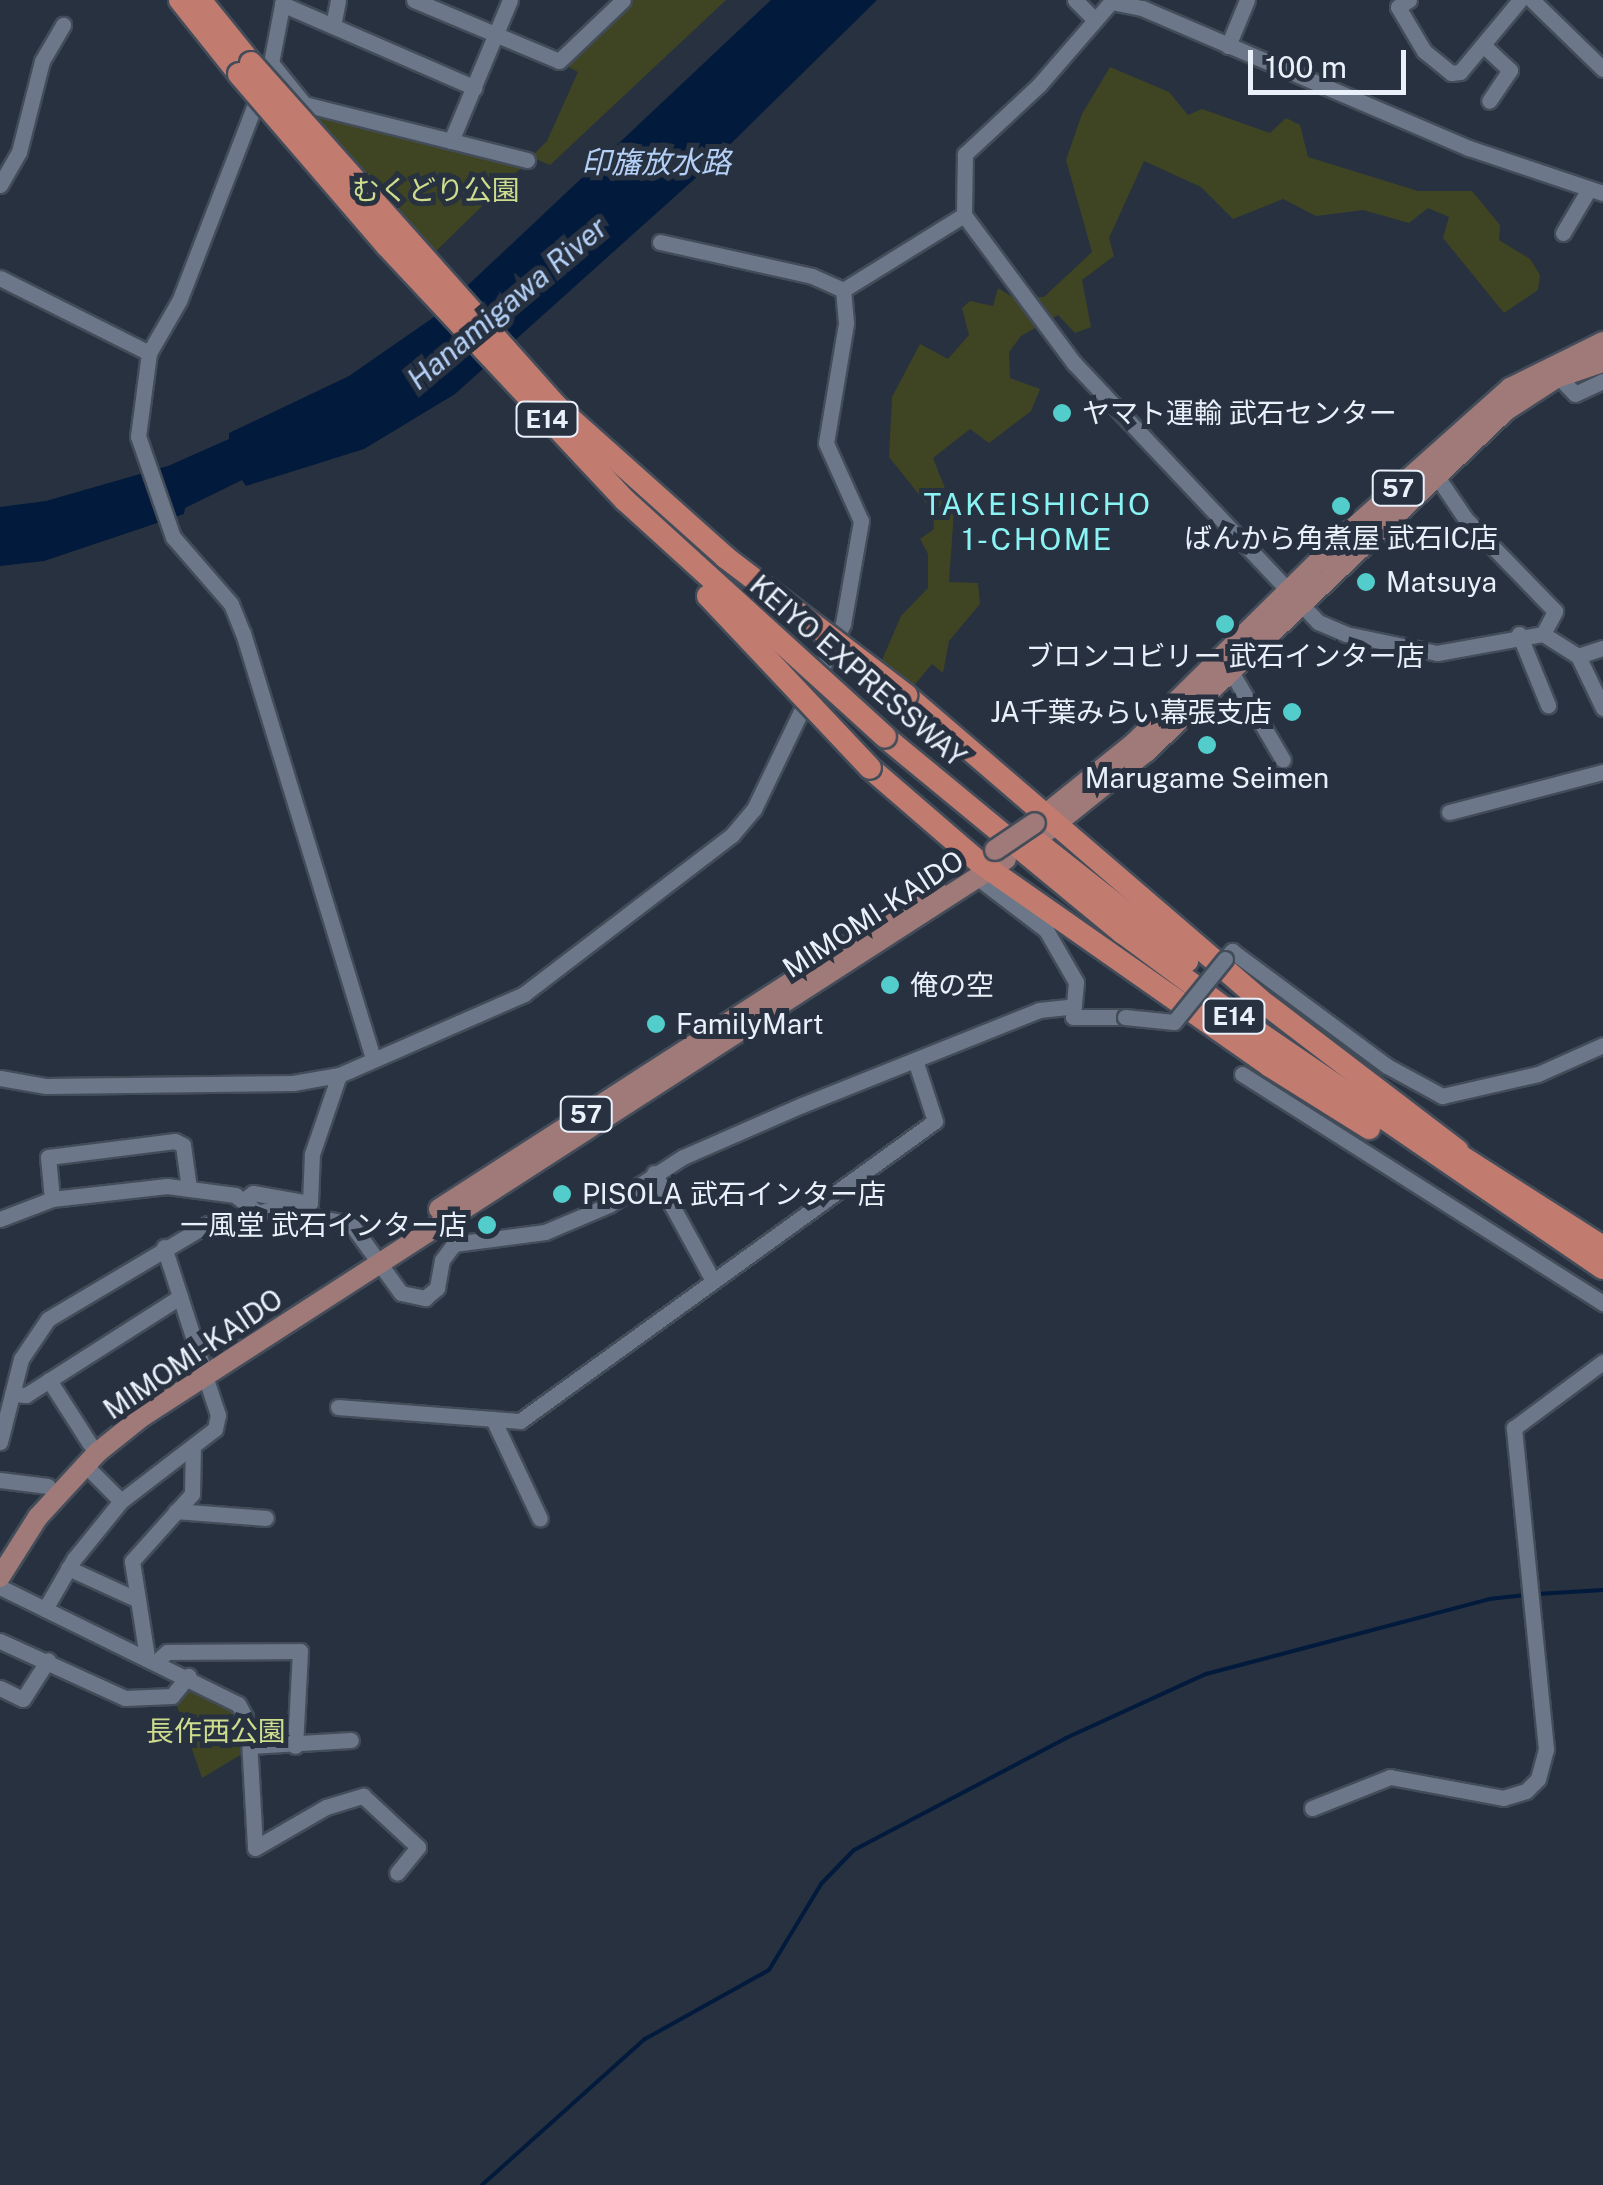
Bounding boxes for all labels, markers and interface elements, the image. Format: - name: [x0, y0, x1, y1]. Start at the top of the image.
- scale bar: [1253, 30, 1410, 92]
- text: 100 m: [1265, 49, 1347, 85]
- water label: 印旛放水路: [581, 144, 731, 180]
- park label: むくどり公園: [352, 173, 520, 207]
- water label: Hanamigawa River: [400, 209, 614, 397]
- place label: ヤマト運輸 武石センター: [1082, 396, 1397, 430]
- road number: E14: [514, 399, 580, 439]
- marker: ヤマト運輸 武石センター: [1051, 402, 1073, 424]
- road number: 57: [1370, 468, 1426, 508]
- district label: TAKEISHICHO 1-CHOME: [924, 486, 1152, 556]
- marker: ばんから角煮屋 武石IC店: [1330, 495, 1352, 517]
- place label: ばんから角煮屋 武石IC店: [1184, 521, 1498, 555]
- place label: Matsuya: [1386, 565, 1497, 599]
- street label: KEIYO EXPRESSWAY: [743, 568, 973, 774]
- marker: Matsuya: [1355, 571, 1377, 593]
- marker: ブロンコビリー 武石インター店: [1214, 613, 1236, 635]
- place label: ブロンコビリー 武石インター店: [1026, 639, 1424, 673]
- place label: JA千葉みらい幕張支店: [990, 695, 1272, 729]
- marker: JA千葉みらい幕張支店: [1281, 701, 1303, 723]
- marker: Marugame Seimen: [1196, 734, 1218, 756]
- place label: Marugame Seimen: [1085, 761, 1329, 795]
- street label: MIMOMI-KAIDO: [776, 843, 970, 985]
- place label: 俺の空: [910, 968, 994, 1002]
- marker: 俺の空: [879, 974, 901, 996]
- road number: E14: [1202, 996, 1266, 1036]
- place label: FamilyMart: [676, 1007, 824, 1041]
- marker: FamilyMart: [645, 1013, 667, 1035]
- road number: 57: [558, 1094, 614, 1134]
- place label: PISOLA 武石インター店: [582, 1177, 886, 1211]
- marker: PISOLA 武石インター店: [551, 1183, 573, 1205]
- place label: 一風堂 武石インター店: [180, 1208, 467, 1242]
- marker: 一風堂 武石インター店: [476, 1214, 498, 1236]
- street label: MIMOMI-KAIDO: [97, 1282, 289, 1426]
- park label: 長作西公園: [146, 1714, 286, 1748]

